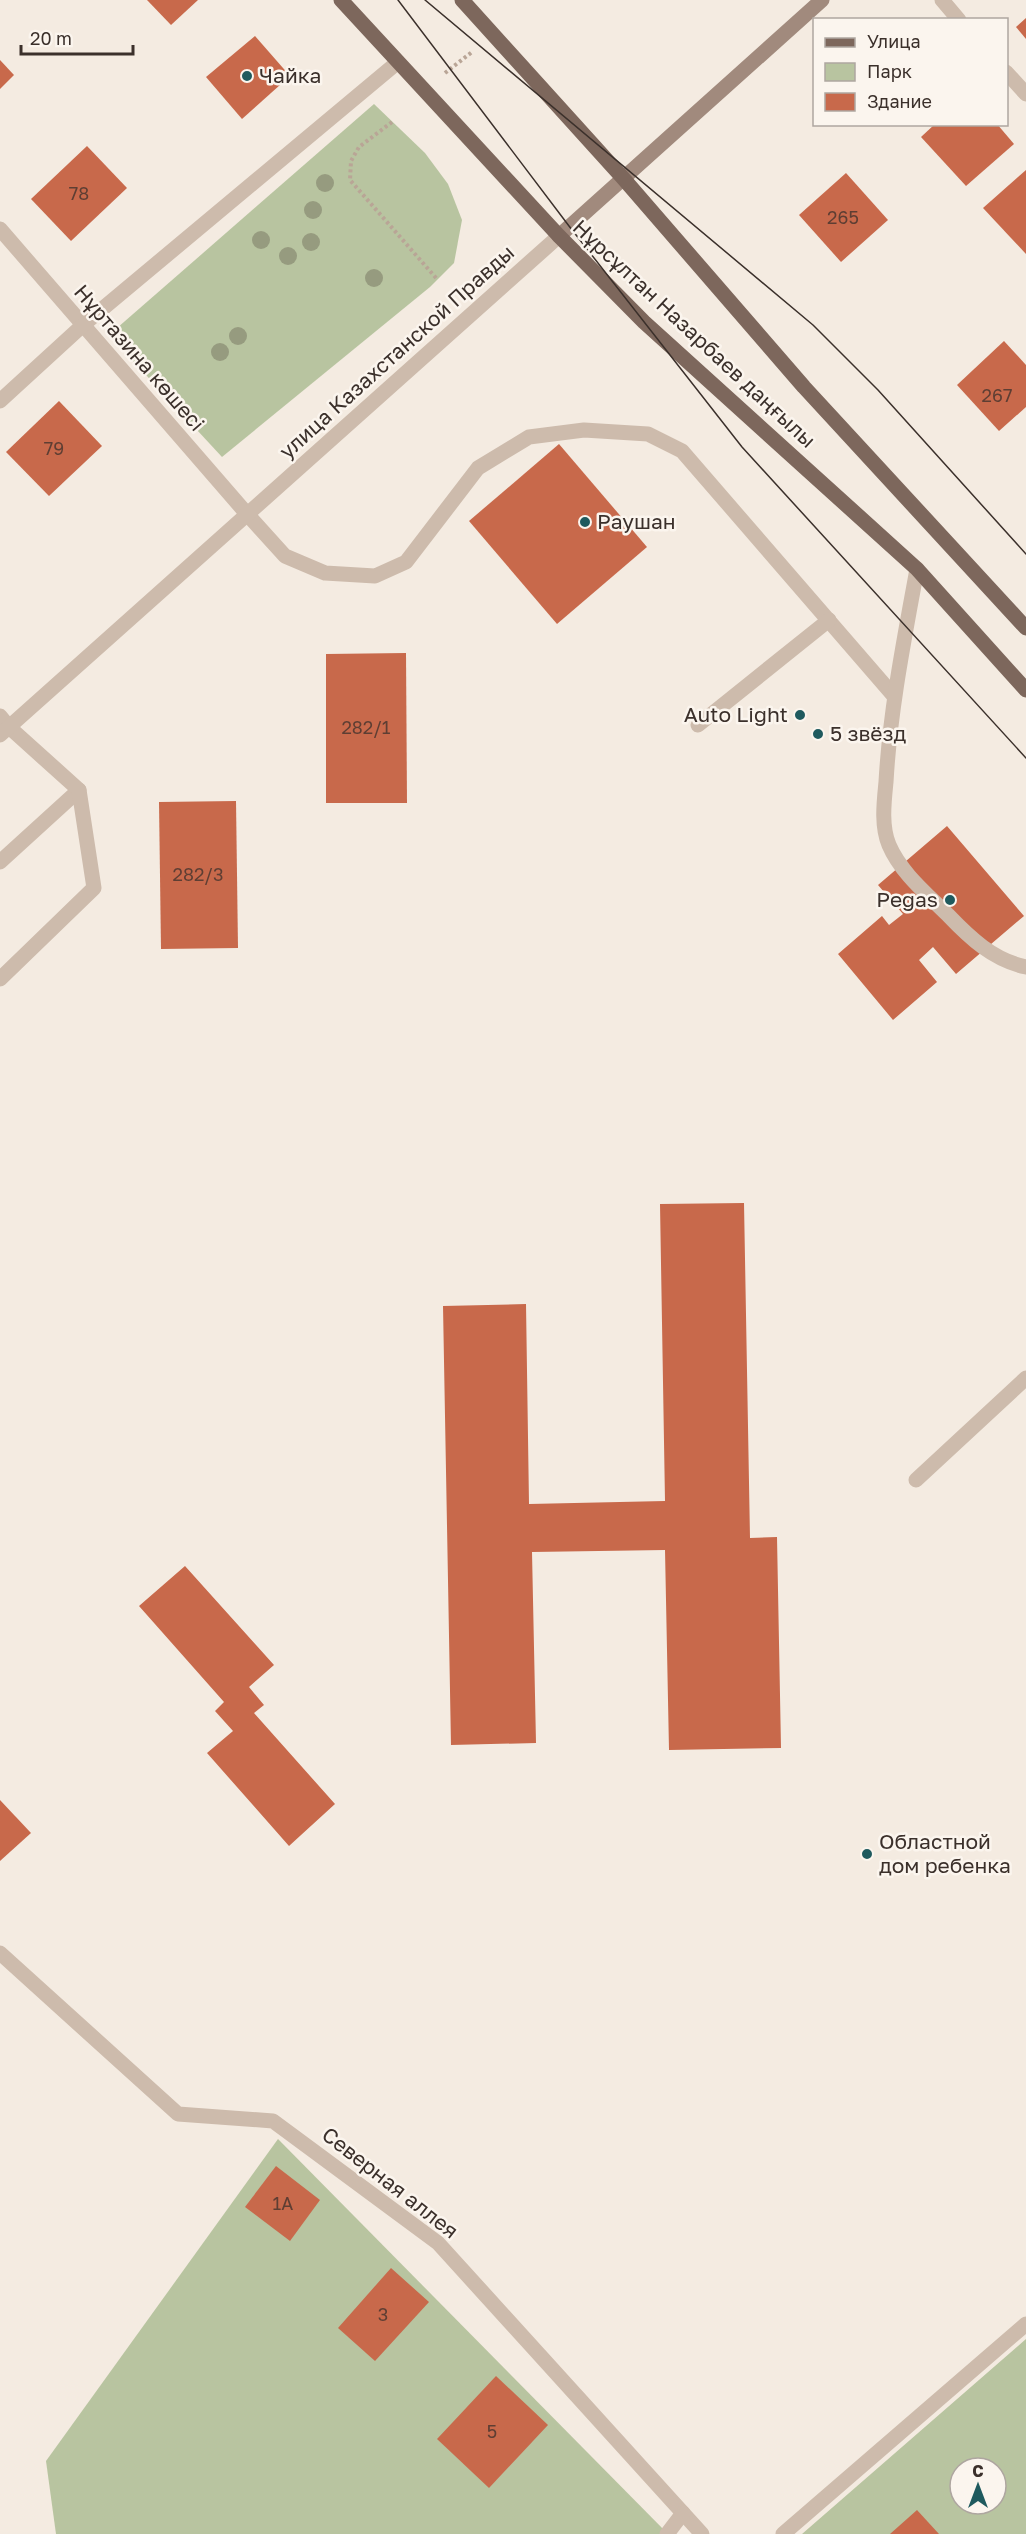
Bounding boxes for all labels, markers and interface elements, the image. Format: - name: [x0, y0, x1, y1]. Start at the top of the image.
- scale bar: [21, 18, 134, 56]
- legend: [813, 18, 1008, 126]
- text: 20 m: [30, 27, 72, 49]
- text: Улица: [867, 30, 921, 52]
- text: Парк: [867, 60, 912, 82]
- place label: Чайка: [259, 62, 321, 88]
- marker: Чайка: [240, 69, 254, 83]
- text: Здание: [867, 90, 932, 112]
- house number: 78: [69, 182, 89, 204]
- house number: 265: [827, 206, 859, 228]
- street label: Нұрсұлтан Назарбаев даңғылы: [568, 214, 822, 453]
- street label: улица Казахстанской Правды: [273, 239, 519, 464]
- street label: Нұртазина көшесі: [69, 279, 211, 436]
- house number: 267: [982, 384, 1012, 406]
- house number: 79: [44, 437, 64, 459]
- place label: Раушан: [597, 508, 676, 534]
- marker: Раушан: [578, 515, 592, 529]
- place label: Auto Light: [684, 701, 788, 727]
- marker: Auto Light: [793, 708, 807, 722]
- house number: 282/1: [341, 716, 391, 738]
- place label: 5 звёзд: [830, 720, 907, 746]
- marker: 5 звёзд: [811, 727, 825, 741]
- house number: 282/3: [172, 863, 224, 885]
- place label: Pegas: [876, 886, 938, 912]
- marker: Pegas: [943, 893, 957, 907]
- place label: Областной дом ребенка: [879, 1828, 1011, 1878]
- marker: Областной дом ребенка: [860, 1847, 874, 1861]
- street label: Северная аллея: [317, 2121, 464, 2244]
- house number: 1А: [273, 2192, 293, 2214]
- house number: 3: [378, 2303, 388, 2325]
- house number: 5: [487, 2420, 497, 2442]
- north arrow: [948, 2456, 1008, 2516]
- text: С: [972, 2461, 984, 2481]

